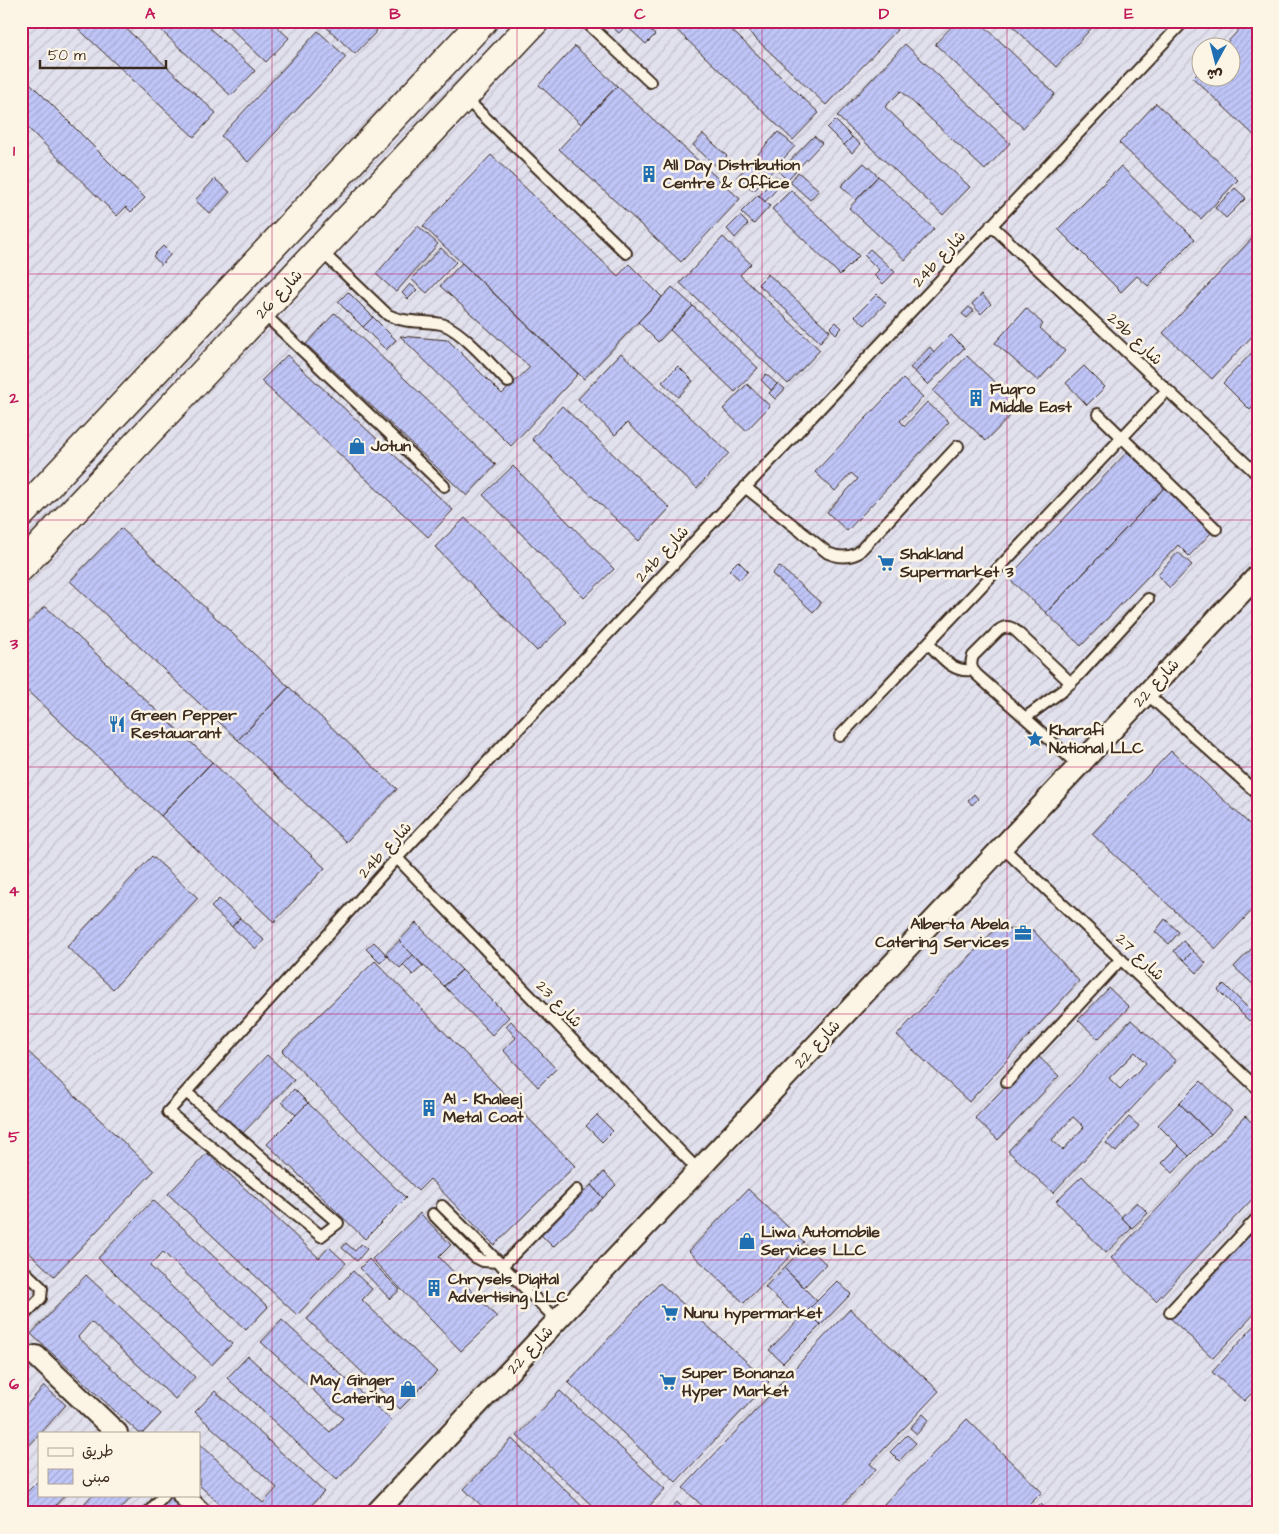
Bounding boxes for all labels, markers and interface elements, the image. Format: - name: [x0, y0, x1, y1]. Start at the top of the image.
- text: A: [145, 3, 156, 25]
- text: B: [389, 3, 401, 25]
- text: C: [634, 3, 646, 25]
- text: D: [879, 3, 890, 25]
- text: E: [1124, 3, 1134, 25]
- scale bar: [40, 38, 166, 70]
- north arrow: [1192, 38, 1242, 88]
- text: 50 m: [48, 45, 86, 66]
- text: ش: [1206, 63, 1223, 85]
- text: 1: [13, 140, 16, 162]
- place label: All Day Distribution Centre & Office: [663, 154, 800, 194]
- building icon: All Day Distribution Centre & Office: [639, 164, 659, 184]
- street label: 24b شارع: [907, 226, 971, 292]
- street label: شارع 26: [250, 264, 308, 324]
- street label: 29b شارع: [1103, 308, 1167, 370]
- place label: Fugro Middle East: [990, 378, 1072, 418]
- text: 2: [8, 387, 19, 409]
- building icon: Fugro Middle East: [966, 388, 986, 408]
- place label: Jotun: [370, 435, 411, 457]
- shop icon: Jotun: [347, 436, 367, 456]
- street label: 24b شارع: [630, 521, 694, 587]
- place label: Shakland Supermarket 3: [899, 543, 1015, 583]
- supermarket icon: Shakland Supermarket 3: [876, 553, 896, 573]
- text: 3: [9, 633, 19, 655]
- street label: شارع 22: [1128, 654, 1184, 712]
- place label: Green Pepper Restauarant: [131, 704, 237, 744]
- restaurant icon: Green Pepper Restauarant: [107, 714, 127, 734]
- place label: Kharafi National LLC: [1049, 719, 1144, 759]
- place icon: Kharafi National LLC: [1025, 729, 1045, 749]
- street label: 24b شارع: [353, 817, 417, 883]
- text: 4: [9, 880, 20, 902]
- place label: Alberta Abela Catering Services: [875, 913, 1010, 955]
- office icon: Alberta Abela Catering Services: [1013, 923, 1033, 943]
- street label: شارع 27: [1111, 928, 1169, 986]
- street label: شارع 23: [531, 975, 587, 1033]
- street label: شارع 22: [789, 1015, 845, 1073]
- place label: Al - Khaleej Metal Coat: [443, 1088, 524, 1128]
- building icon: Al - Khaleej Metal Coat: [419, 1098, 439, 1118]
- text: 5: [8, 1126, 20, 1148]
- place label: Liwa Automobile Services LLC: [760, 1221, 880, 1261]
- shop icon: Liwa Automobile Services LLC: [737, 1231, 757, 1251]
- place label: Chrysels Digital Advertising LLC: [448, 1268, 568, 1310]
- building icon: Chrysels Digital Advertising LLC: [424, 1278, 444, 1298]
- place label: Nunu hypermarket: [684, 1302, 823, 1325]
- supermarket icon: Nunu hypermarket: [660, 1303, 680, 1323]
- street label: شارع 22: [502, 1321, 558, 1379]
- place label: Super Bonanza Hyper Market: [681, 1362, 795, 1403]
- place label: May Ginger Catering: [310, 1369, 395, 1411]
- supermarket icon: Super Bonanza Hyper Market: [658, 1372, 678, 1392]
- text: 6: [9, 1373, 19, 1395]
- shop icon: May Ginger Catering: [398, 1379, 418, 1399]
- legend: [38, 1432, 200, 1496]
- text: طريق: [82, 1441, 114, 1462]
- text: مبنى: [82, 1467, 110, 1488]

